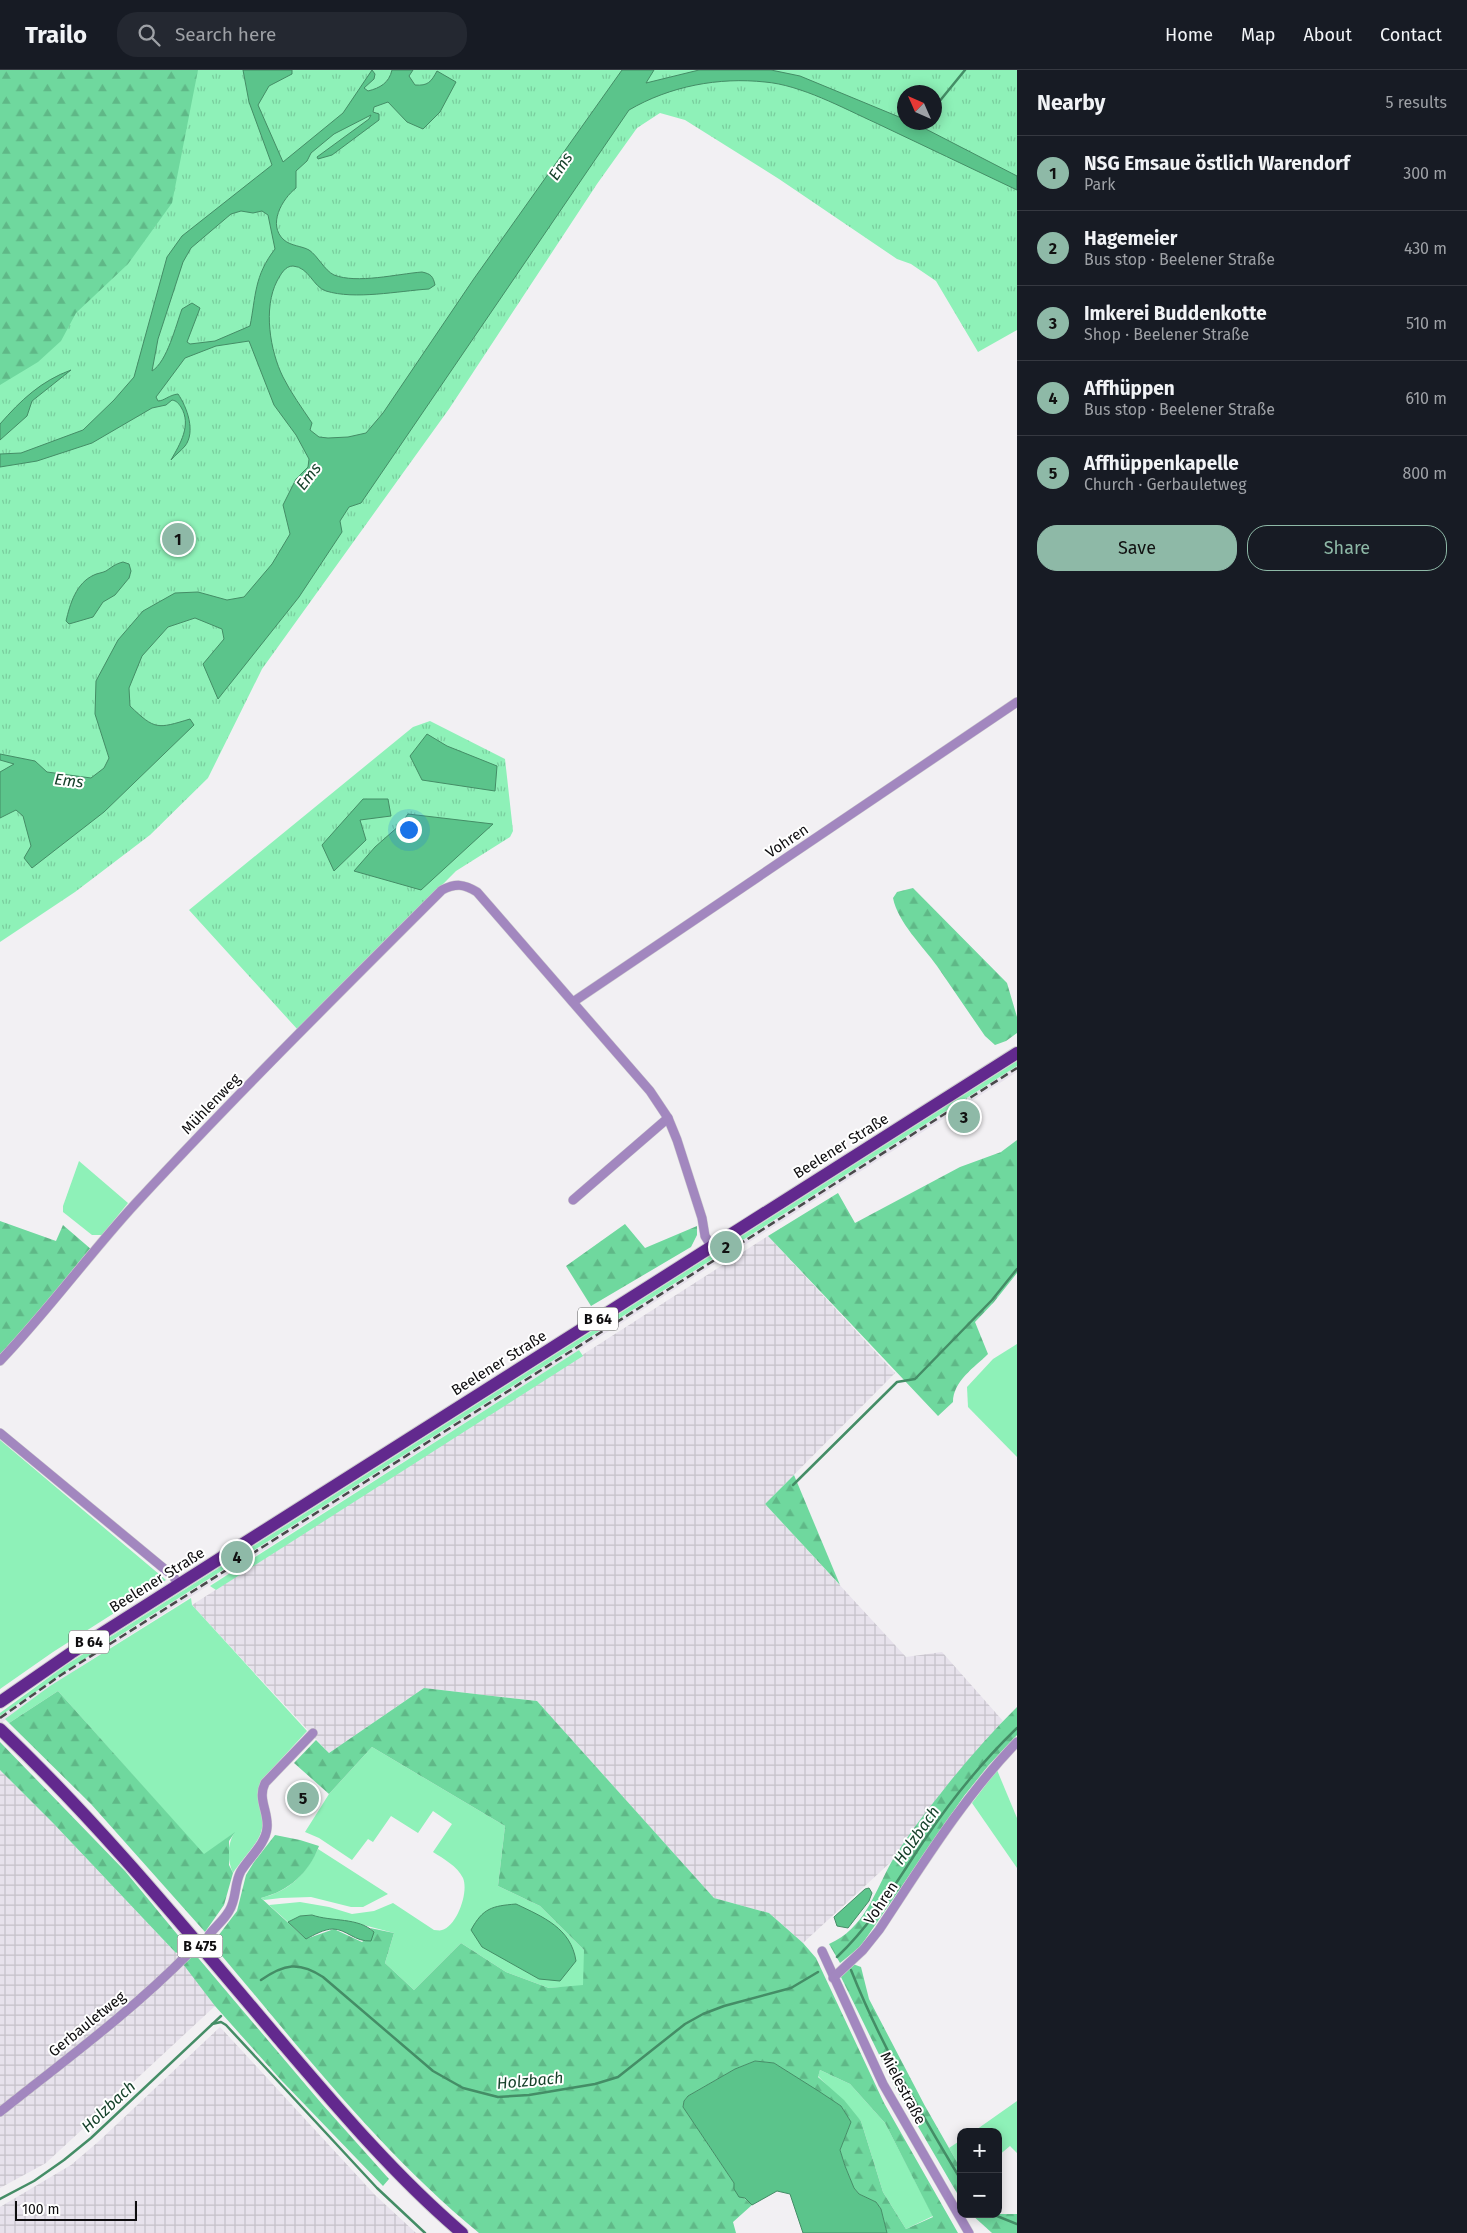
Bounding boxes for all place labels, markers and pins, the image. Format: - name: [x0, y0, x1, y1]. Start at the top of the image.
- pin: 1: [162, 520, 194, 558]
- pin: 3: [948, 1098, 980, 1136]
- pin: 2: [710, 1228, 742, 1266]
- pin: 4: [221, 1538, 253, 1576]
- pin: 5: [287, 1779, 319, 1817]

